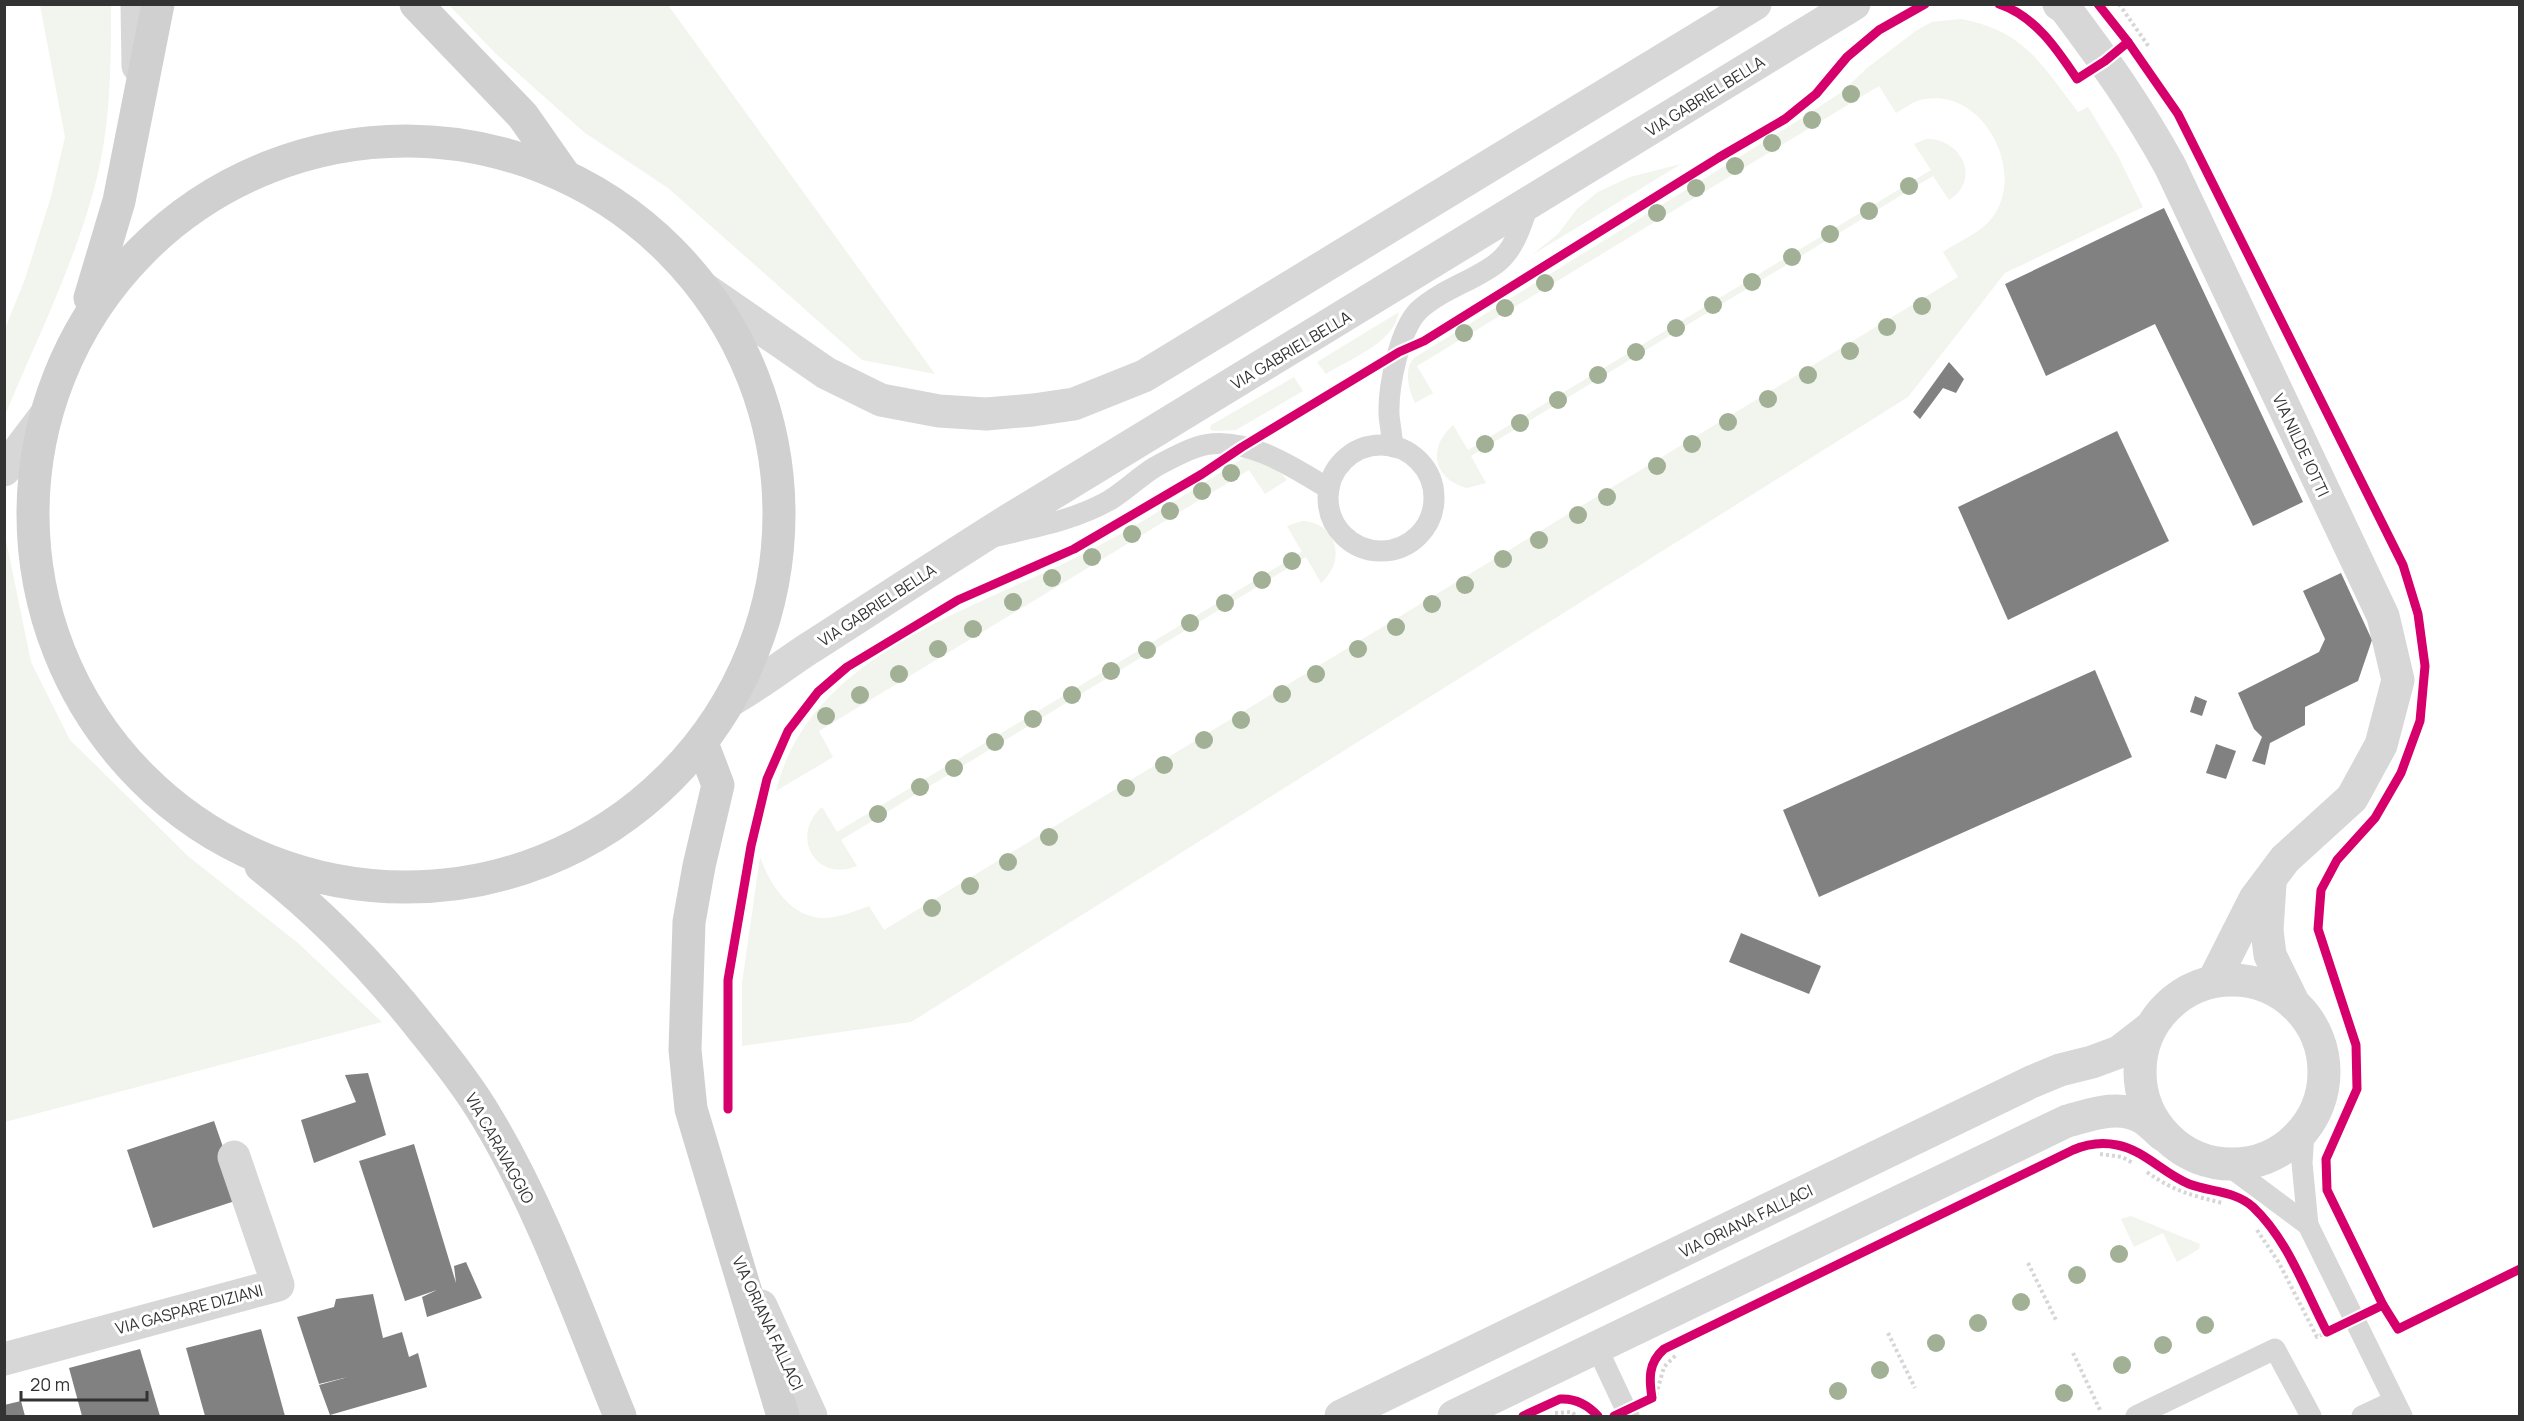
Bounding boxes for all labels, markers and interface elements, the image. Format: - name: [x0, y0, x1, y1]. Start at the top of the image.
- street label: VIA GABRIEL BELLA: [1641, 50, 1769, 142]
- street label: VIA GABRIEL BELLA: [1227, 305, 1355, 395]
- street label: VIA NILDE IOTTI: [2267, 390, 2335, 500]
- street label: VIA GABRIEL BELLA: [814, 559, 940, 651]
- street label: VIA CARAVAGGIO: [460, 1089, 540, 1208]
- street label: VIA ORIANA FALLACI: [1676, 1179, 1816, 1263]
- street label: VIA ORIANA FALLACI: [727, 1252, 809, 1394]
- street label: VIA GASPARE DIZIANI: [113, 1279, 265, 1339]
- scale bar: [21, 1364, 147, 1402]
- text: 20 m: [30, 1372, 70, 1396]

